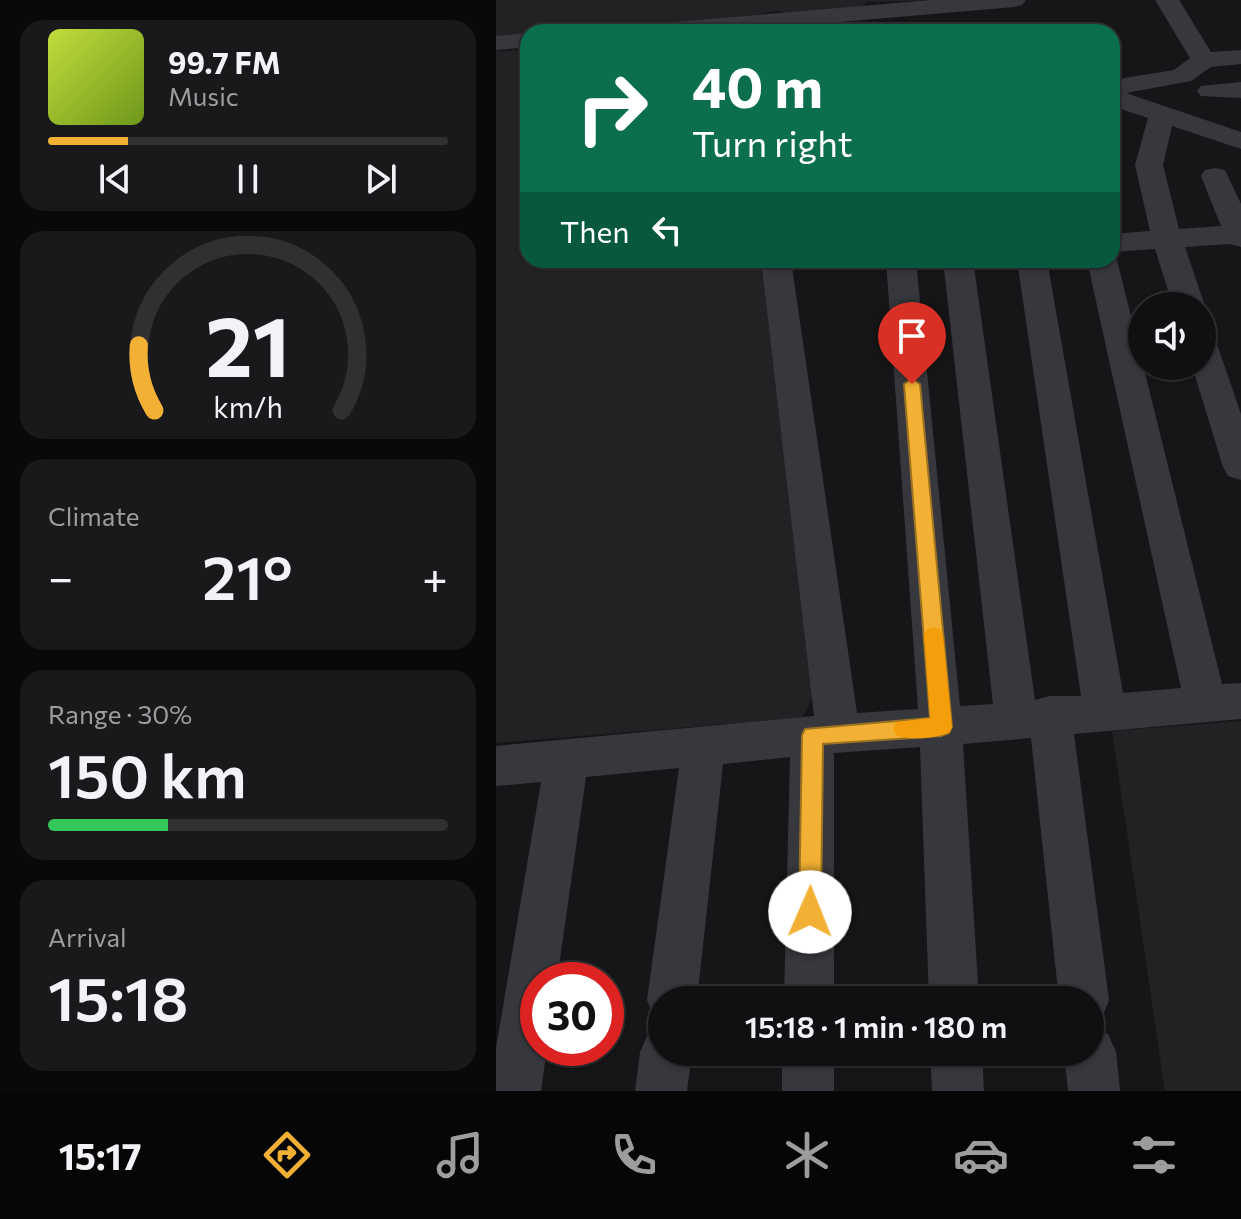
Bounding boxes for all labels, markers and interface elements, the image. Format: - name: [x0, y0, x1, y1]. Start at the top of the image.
- text: 99.7 FM: [168, 43, 281, 80]
- text: 40 m: [692, 51, 823, 120]
- icon: right: [560, 56, 664, 160]
- text: Music: [168, 80, 239, 111]
- text: Turn right: [692, 120, 853, 164]
- icon: previous: [93, 157, 137, 201]
- icon: pause: [226, 157, 270, 201]
- icon: next: [359, 157, 403, 201]
- icon: left: [645, 208, 689, 252]
- text: Then: [560, 212, 629, 249]
- text: 21: [206, 291, 290, 393]
- map controls: [1128, 292, 1216, 380]
- button: sound: [1128, 292, 1216, 380]
- pin: [878, 302, 946, 384]
- icon: arrive: [890, 314, 934, 358]
- text: km/h: [213, 389, 283, 424]
- text: Climate: [48, 500, 140, 531]
- text: 21°: [202, 539, 293, 612]
- text: −: [48, 549, 73, 603]
- text: +: [422, 549, 448, 603]
- text: Range · 30%: [48, 698, 192, 729]
- text: 150 km: [48, 737, 247, 810]
- position arrow: [768, 870, 852, 954]
- text: Arrival: [48, 921, 127, 952]
- text: 15:18: [48, 960, 188, 1033]
- speed limit sign: 30: [520, 962, 624, 1066]
- text: 15:18 · 1 min · 180 m: [745, 1007, 1007, 1044]
- icon: directions: [259, 1127, 315, 1183]
- icon: music: [432, 1127, 488, 1183]
- icon: phone: [606, 1127, 662, 1183]
- icon: climate: [779, 1127, 835, 1183]
- icon: car: [953, 1127, 1009, 1183]
- icon: filters: [1126, 1127, 1182, 1183]
- text: 15:17: [59, 1133, 142, 1177]

